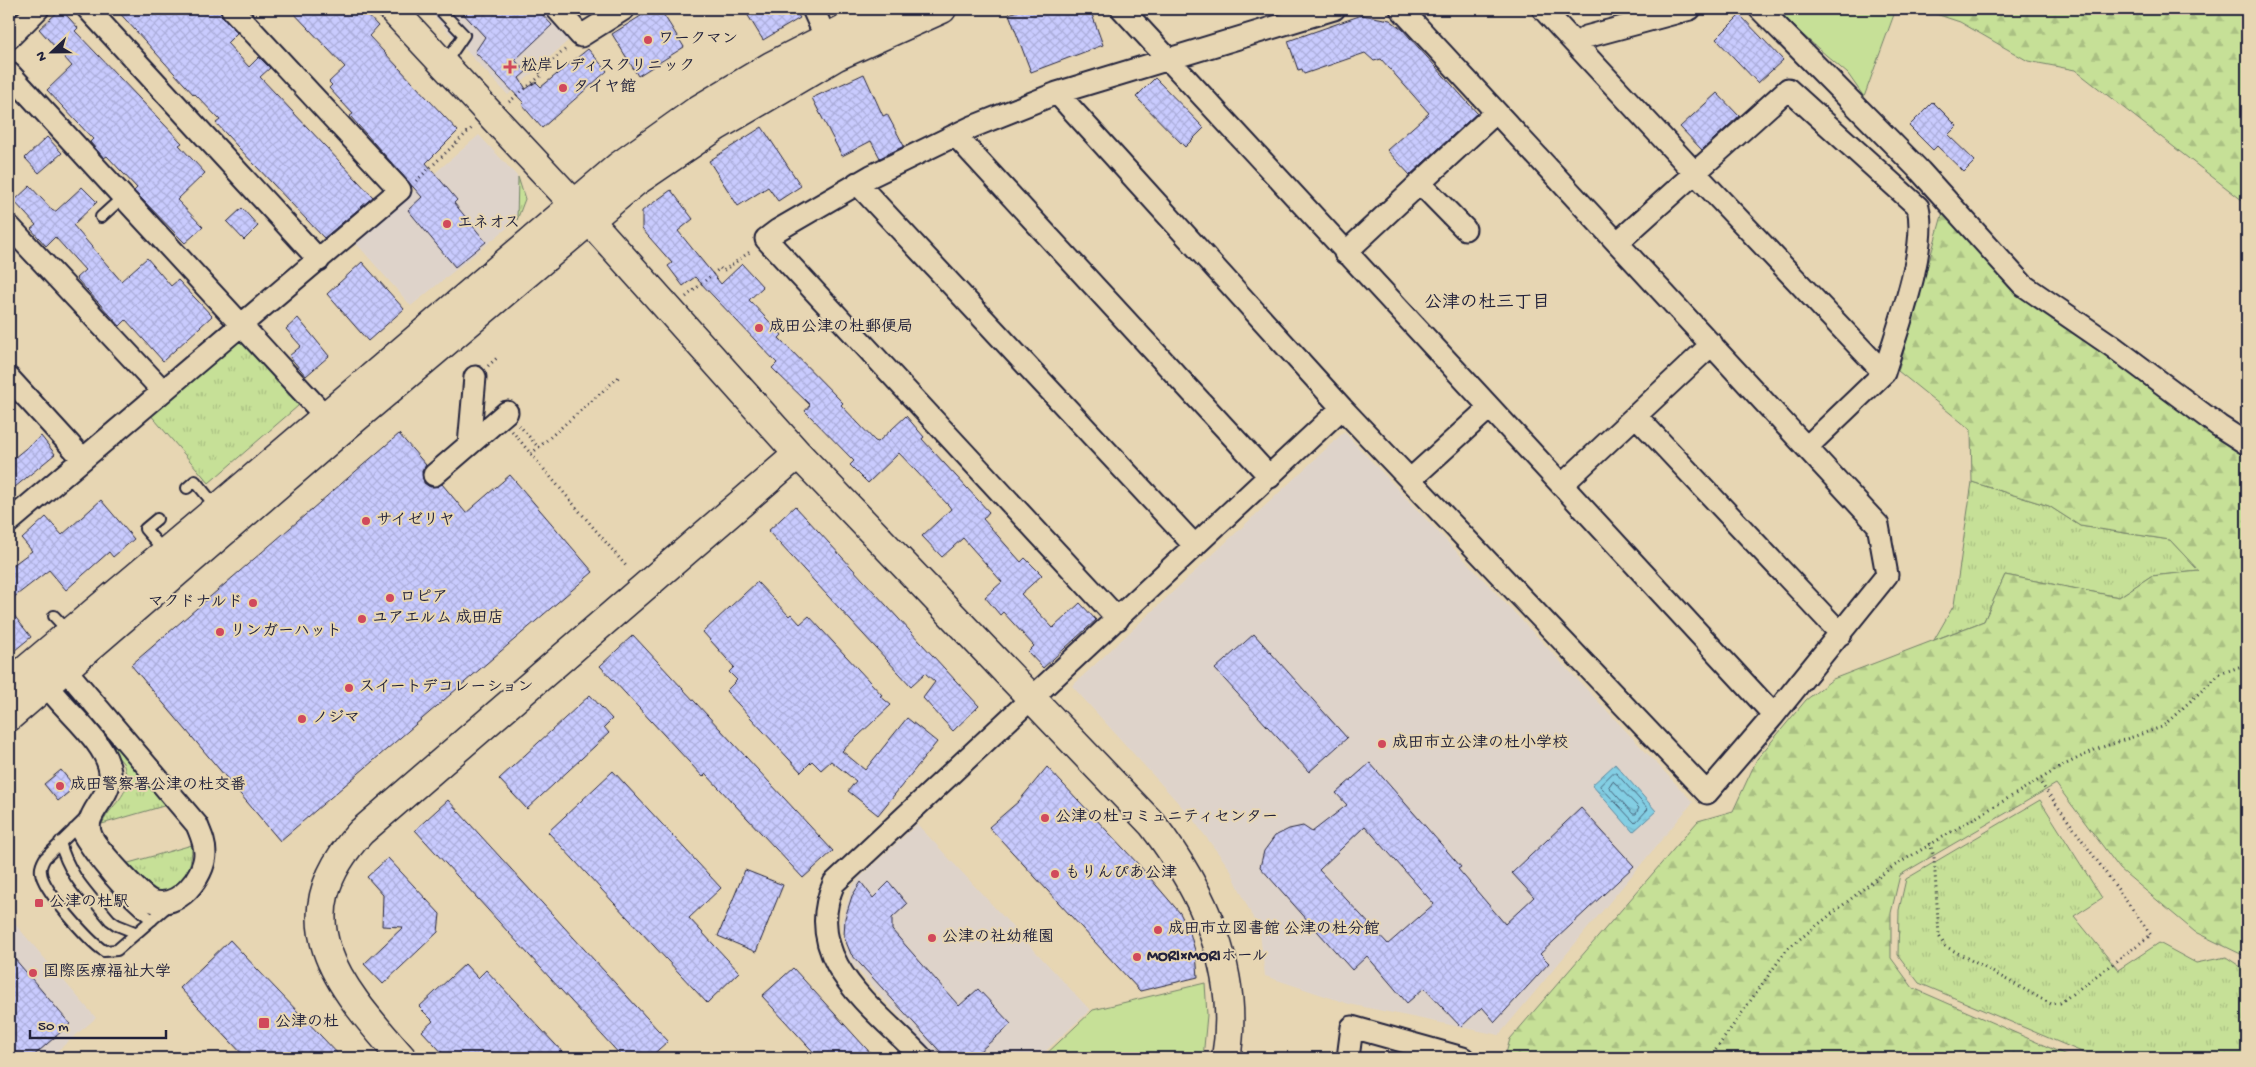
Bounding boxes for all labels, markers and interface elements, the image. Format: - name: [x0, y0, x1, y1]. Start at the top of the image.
- north arrow: [28, 28, 78, 78]
- place label: ワークマン: [658, 31, 738, 50]
- marker: ワークマン: [642, 34, 654, 46]
- text: N: [33, 49, 52, 63]
- place label: 松岸レディスクリニック: [521, 57, 695, 77]
- marker: 松岸レディスクリニック: [503, 60, 517, 74]
- place label: タイヤ館: [573, 78, 636, 98]
- marker: タイヤ館: [557, 82, 569, 94]
- place label: エネオス: [457, 214, 520, 234]
- marker: エネオス: [441, 218, 453, 230]
- district label: 公津の杜三丁目: [1424, 292, 1550, 314]
- place label: 成田公津の杜郵便局: [769, 317, 913, 338]
- marker: 成田公津の杜郵便局: [753, 322, 765, 334]
- place label: サイゼリヤ: [376, 512, 455, 531]
- marker: サイゼリヤ: [360, 515, 372, 527]
- place label: ロピア: [400, 589, 448, 608]
- marker: ロピア: [384, 592, 396, 604]
- place label: マクドナルド: [148, 594, 243, 613]
- marker: マクドナルド: [247, 597, 259, 609]
- place label: ユアエルム 成田店: [372, 608, 504, 629]
- marker: ユアエルム 成田店: [356, 613, 368, 625]
- place label: リンガーハット: [230, 622, 342, 642]
- marker: リンガーハット: [214, 626, 226, 638]
- place label: スイートデコレーション: [359, 678, 533, 698]
- marker: スイートデコレーション: [343, 682, 355, 694]
- place label: ノジマ: [312, 709, 360, 729]
- marker: ノジマ: [296, 713, 308, 725]
- place label: 成田市立公津の杜小学校: [1392, 733, 1568, 754]
- marker: 成田市立公津の杜小学校: [1376, 738, 1388, 750]
- place label: 成田警察署公津の杜交番: [70, 775, 246, 796]
- marker: 成田警察署公津の杜交番: [54, 780, 66, 792]
- place label: 公津の杜コミュニティセンター: [1055, 807, 1278, 828]
- marker: 公津の杜コミュニティセンター: [1039, 812, 1051, 824]
- place label: もりんぴあ公津: [1065, 863, 1177, 884]
- marker: もりんぴあ公津: [1049, 868, 1061, 880]
- place label: 公津の杜駅: [49, 892, 129, 913]
- marker: 公津の杜駅: [33, 897, 45, 909]
- place label: 成田市立図書館 公津の杜分館: [1168, 919, 1380, 940]
- marker: 成田市立図書館 公津の杜分館: [1152, 924, 1164, 936]
- place label: 公津の社幼稚園: [942, 927, 1054, 948]
- marker: 公津の社幼稚園: [926, 932, 938, 944]
- place label: MORI×MORIホール: [1147, 948, 1268, 967]
- marker: MORI×MORIホール: [1131, 951, 1143, 963]
- place label: 国際医療福祉大学: [43, 962, 171, 983]
- marker: 国際医療福祉大学: [27, 967, 39, 979]
- scale bar: [30, 1007, 166, 1039]
- place label: 公津の杜: [275, 1012, 339, 1033]
- marker: 公津の杜: [257, 1016, 271, 1030]
- text: 50 m: [38, 1018, 69, 1036]

